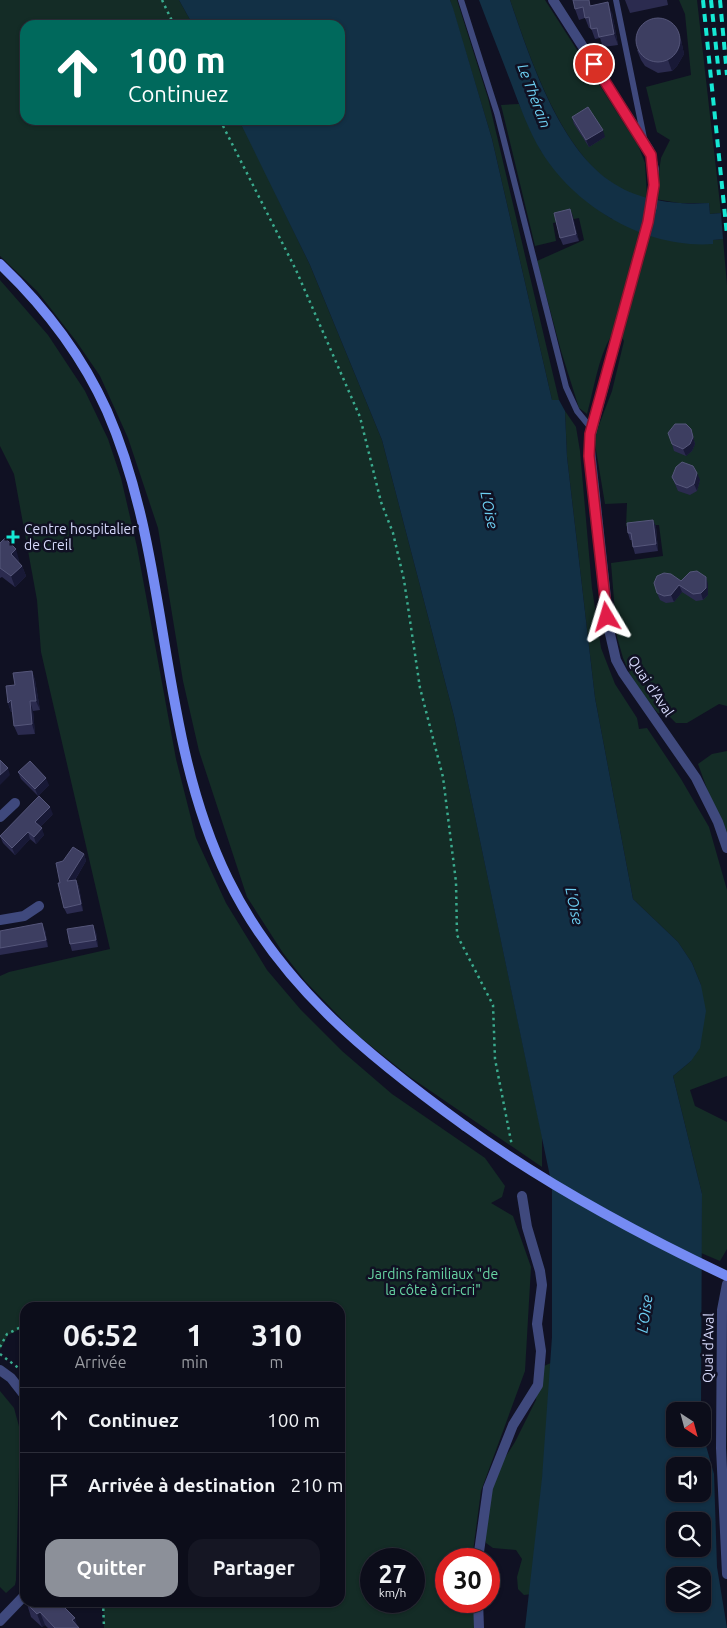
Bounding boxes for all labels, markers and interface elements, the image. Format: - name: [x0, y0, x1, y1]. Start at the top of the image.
- icon: ahead: [45, 40, 110, 105]
- text: 100 m: [128, 40, 226, 80]
- pin: [573, 43, 615, 85]
- icon: arrive: [580, 50, 608, 78]
- water label: Le Thérain: [514, 61, 555, 130]
- text: Continuez: [128, 81, 228, 106]
- water label: L'Oise: [477, 489, 502, 531]
- place label: Centre hospitalier de Creil: [24, 521, 137, 553]
- marker: Centre hospitalier de Creil: [6, 530, 20, 544]
- position arrow: [580, 590, 632, 642]
- street label: Quai d'Aval: [625, 653, 677, 720]
- water label: L'Oise: [562, 885, 587, 927]
- park label: Jardins familiaux "de la côte à cri-cri": [368, 1266, 498, 1298]
- water label: L'Oise: [633, 1293, 656, 1334]
- street label: Quai d'Aval: [699, 1313, 717, 1383]
- text: 06:52: [63, 1318, 138, 1352]
- text: 1: [186, 1318, 203, 1352]
- text: 310: [251, 1318, 302, 1352]
- text: Arrivée: [75, 1353, 127, 1371]
- text: min: [181, 1353, 208, 1371]
- text: m: [270, 1353, 283, 1371]
- north arrow: [666, 1402, 711, 1448]
- map controls: [666, 1402, 711, 1612]
- icon: ahead: [45, 1406, 73, 1434]
- text: Continuez: [88, 1409, 178, 1431]
- text: 100 m: [267, 1409, 320, 1431]
- button: sound: [666, 1457, 711, 1502]
- icon: arrive: [45, 1471, 73, 1499]
- text: Arrivée à destination: [88, 1474, 275, 1496]
- text: 210 m: [290, 1474, 343, 1496]
- button: search: [666, 1512, 711, 1557]
- button: Quitter: [45, 1539, 178, 1597]
- button: Partager: [188, 1539, 320, 1597]
- speed limit sign: 30: [435, 1548, 500, 1613]
- text: 27: [378, 1560, 407, 1588]
- button: layers: [666, 1567, 711, 1612]
- text: km/h: [379, 1586, 406, 1599]

